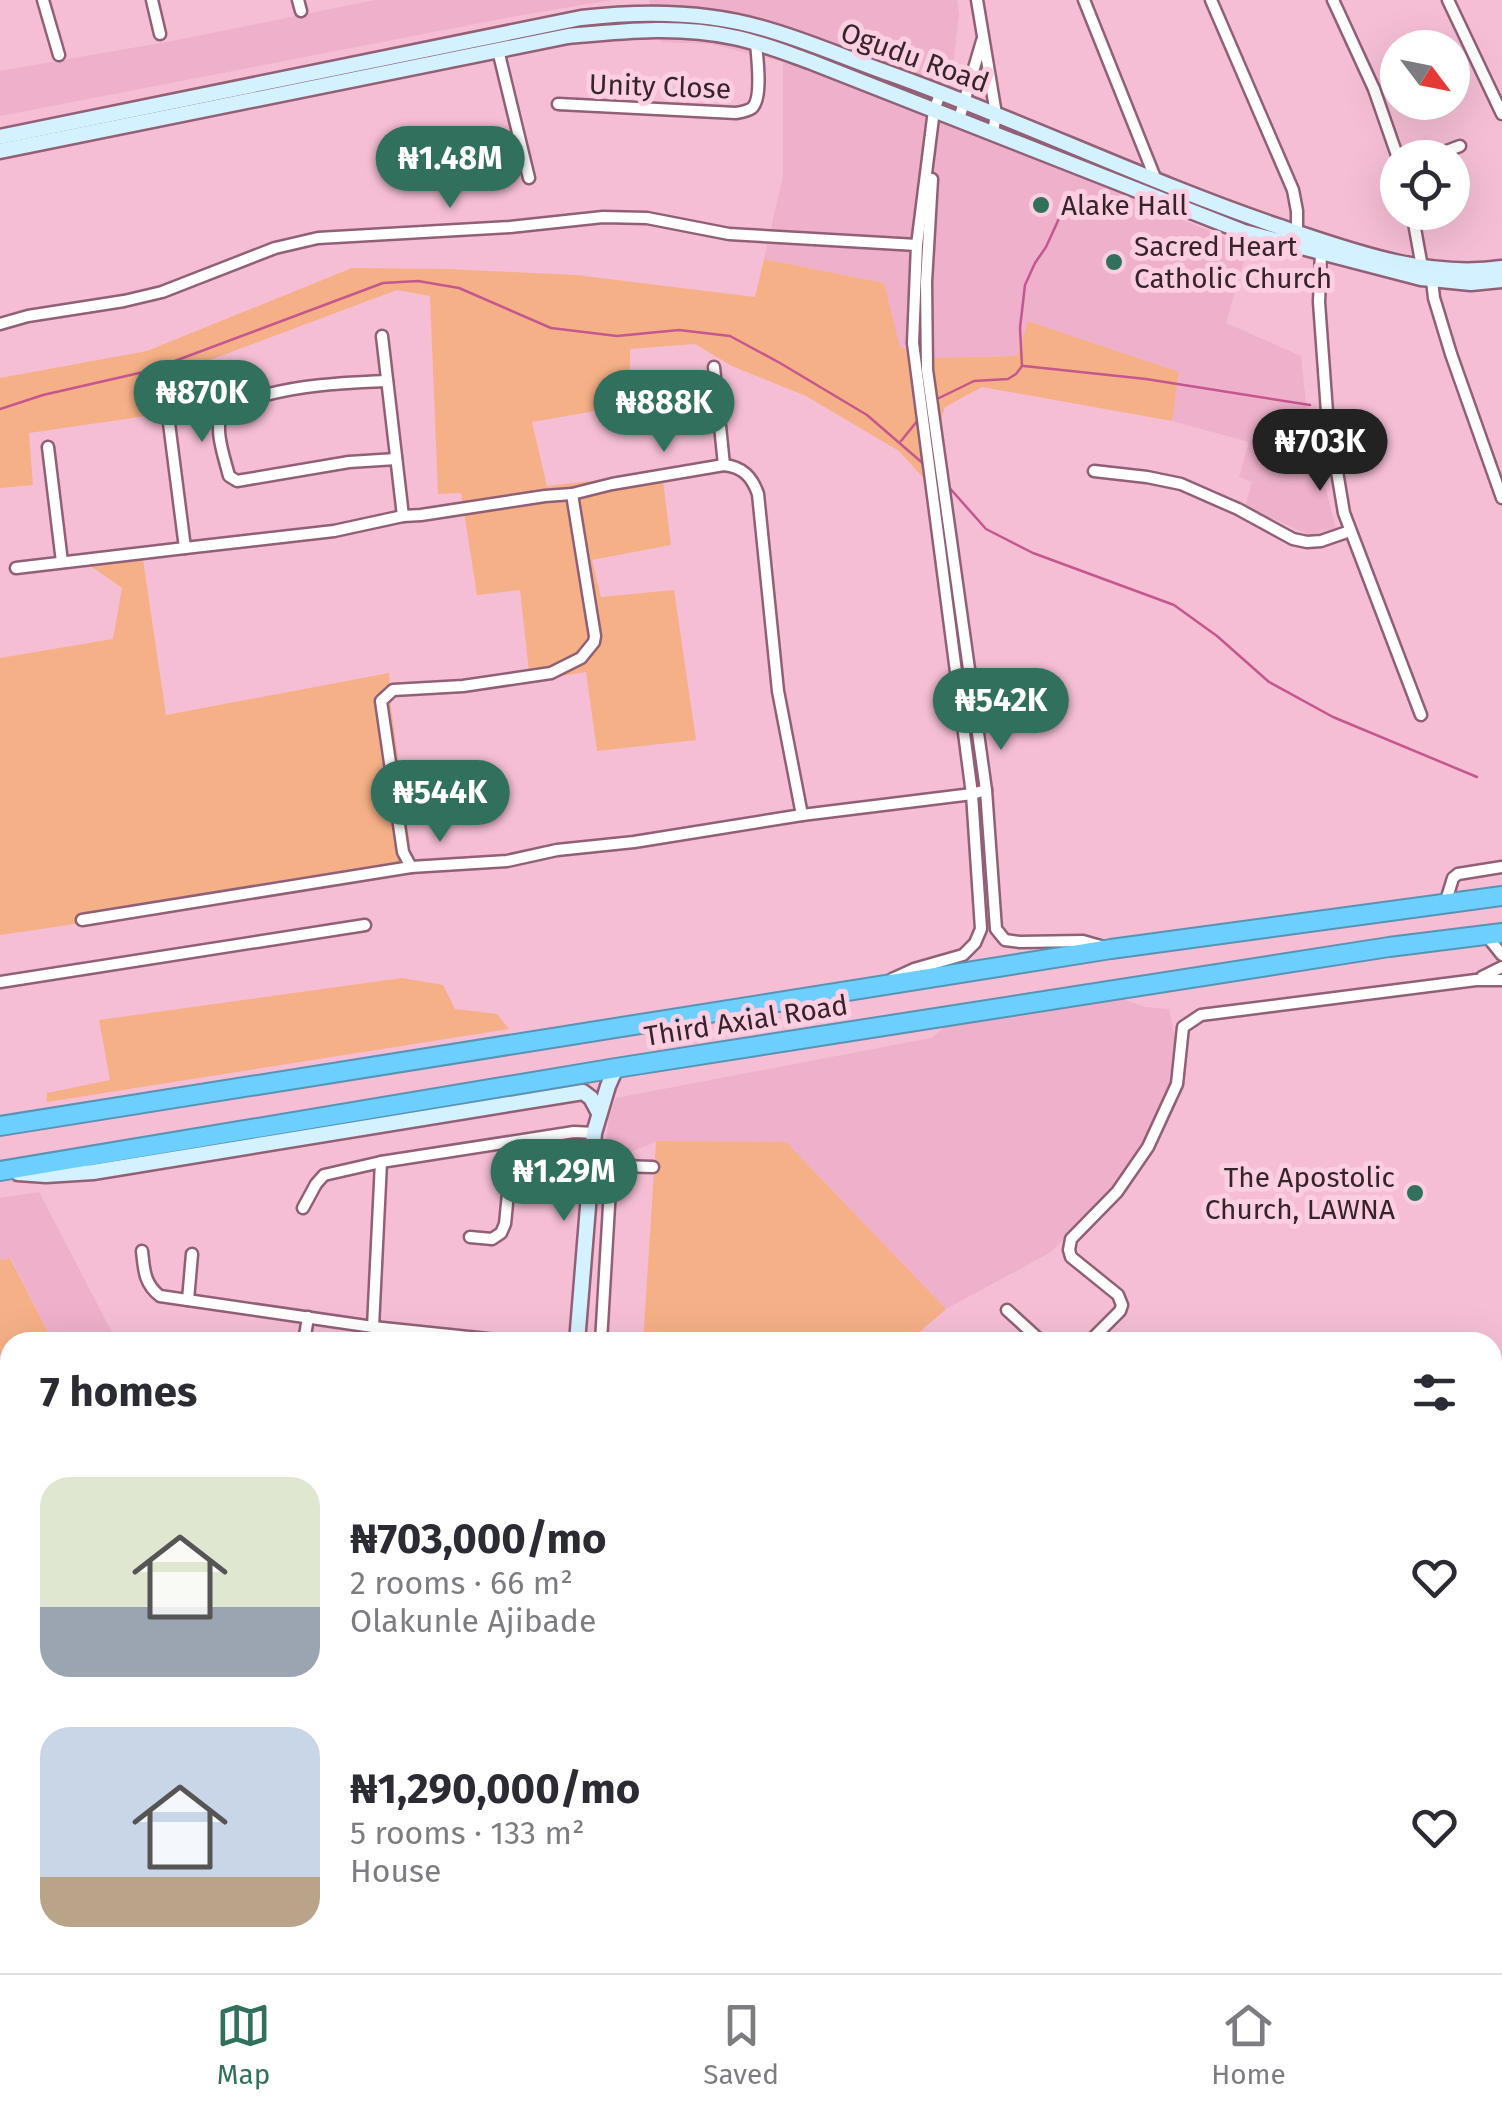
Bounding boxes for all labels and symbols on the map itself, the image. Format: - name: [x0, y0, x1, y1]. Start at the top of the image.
- street label: Ogudu Road: [836, 15, 993, 99]
- north arrow: [1380, 30, 1470, 120]
- street label: Unity Close: [588, 68, 732, 105]
- pin: ₦1.48M: [369, 126, 531, 211]
- place label: Alake Hall: [1061, 189, 1188, 222]
- marker: Alake Hall: [1030, 194, 1052, 216]
- place label: Sacred Heart Catholic Church: [1134, 230, 1332, 295]
- marker: Sacred Heart Catholic Church: [1103, 251, 1125, 273]
- pin: ₦870K: [132, 360, 272, 445]
- pin: ₦888K: [594, 370, 734, 455]
- pin: ₦703K: [1250, 409, 1390, 494]
- pin: ₦542K: [931, 668, 1071, 753]
- pin: ₦544K: [370, 760, 510, 845]
- street label: Third Axial Road: [642, 988, 850, 1053]
- pin: ₦1.29M: [483, 1139, 645, 1224]
- place label: The Apostolic Church, LAWNA: [1205, 1161, 1395, 1226]
- marker: The Apostolic Church, LAWNA: [1404, 1182, 1426, 1204]

